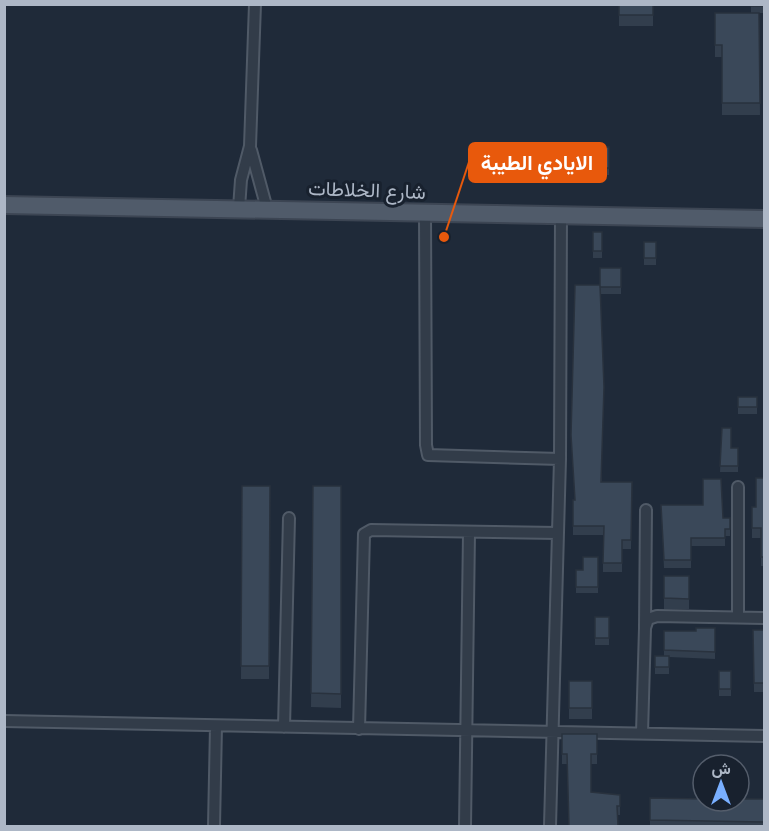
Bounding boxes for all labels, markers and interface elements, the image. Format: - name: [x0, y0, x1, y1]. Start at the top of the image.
- callout: الايادي الطيبة: [469, 143, 606, 182]
- text: الايادي الطيبة: [481, 148, 593, 180]
- street label: شارع الخلاطات: [308, 174, 426, 206]
- north arrow: [691, 753, 751, 813]
- text: ش: [711, 757, 731, 780]

